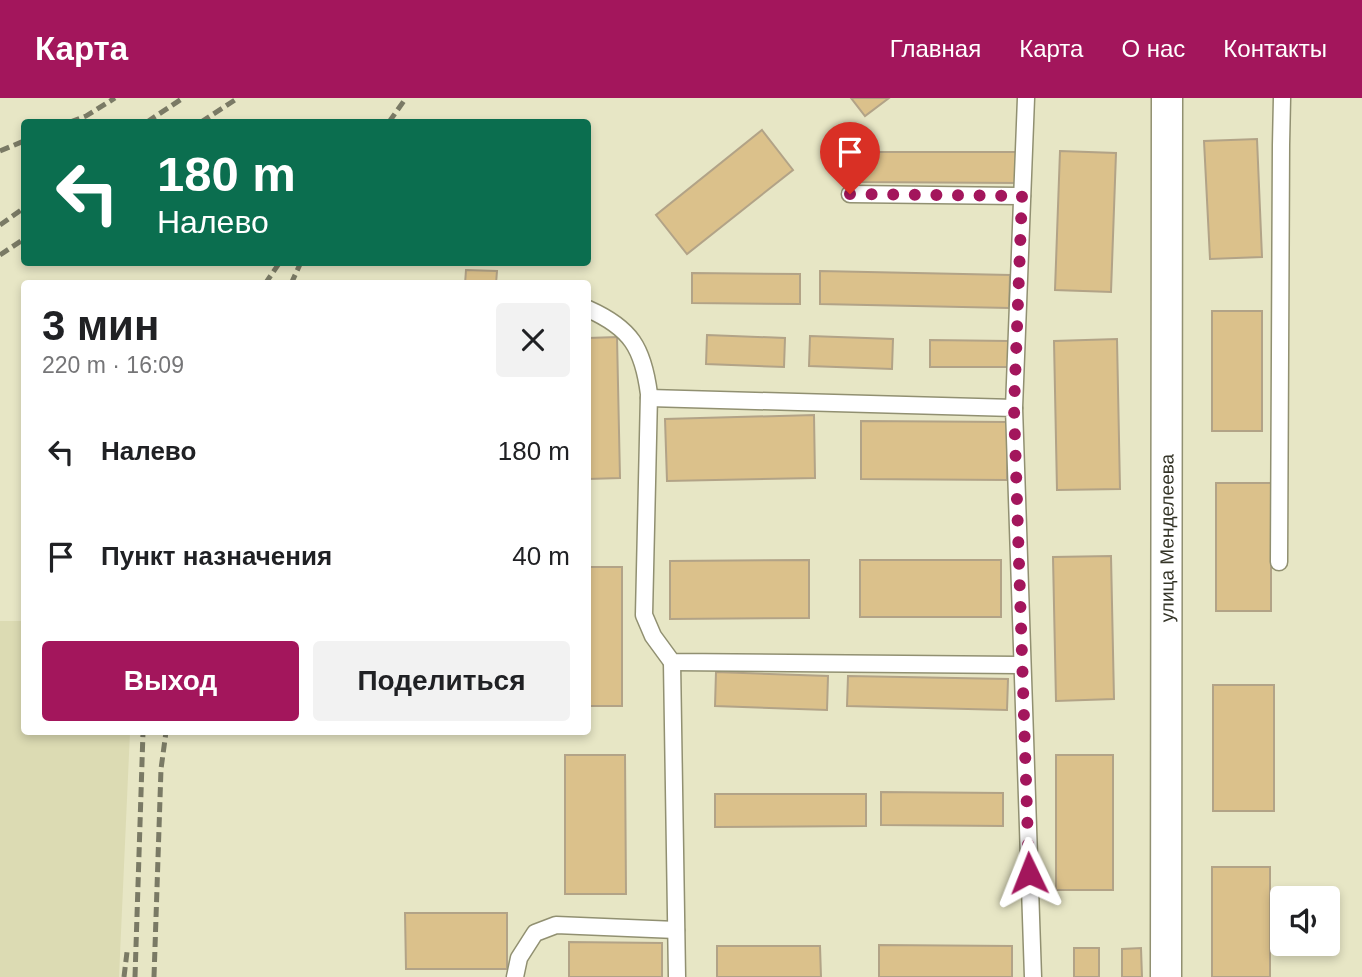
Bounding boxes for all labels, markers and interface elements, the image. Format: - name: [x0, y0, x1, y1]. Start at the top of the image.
- text: Карта: [35, 30, 128, 67]
- text: Главная: [890, 35, 981, 62]
- text: Карта: [1019, 35, 1083, 62]
- text: О нас: [1121, 35, 1185, 62]
- text: Контакты: [1223, 35, 1327, 62]
- pin: [820, 122, 880, 194]
- icon: arrive: [831, 133, 869, 171]
- icon: left: [42, 147, 133, 238]
- text: 180 m: [157, 147, 296, 201]
- text: Налево: [157, 204, 269, 240]
- text: 3 мин: [42, 302, 159, 349]
- button: close: [496, 303, 570, 377]
- text: 220 m · 16:09: [42, 352, 184, 378]
- icon: left: [42, 433, 80, 471]
- text: Налево: [101, 436, 196, 466]
- text: 180 m: [498, 436, 570, 466]
- street label: улица Менделеева: [1156, 453, 1177, 622]
- icon: arrive: [42, 538, 80, 576]
- text: Пункт назначения: [101, 541, 332, 571]
- text: 40 m: [512, 541, 570, 571]
- button: Выход: [42, 641, 299, 721]
- button: Поделиться: [313, 641, 570, 721]
- position arrow: [992, 836, 1066, 910]
- map controls: [1270, 886, 1340, 956]
- button: sound: [1270, 886, 1340, 956]

